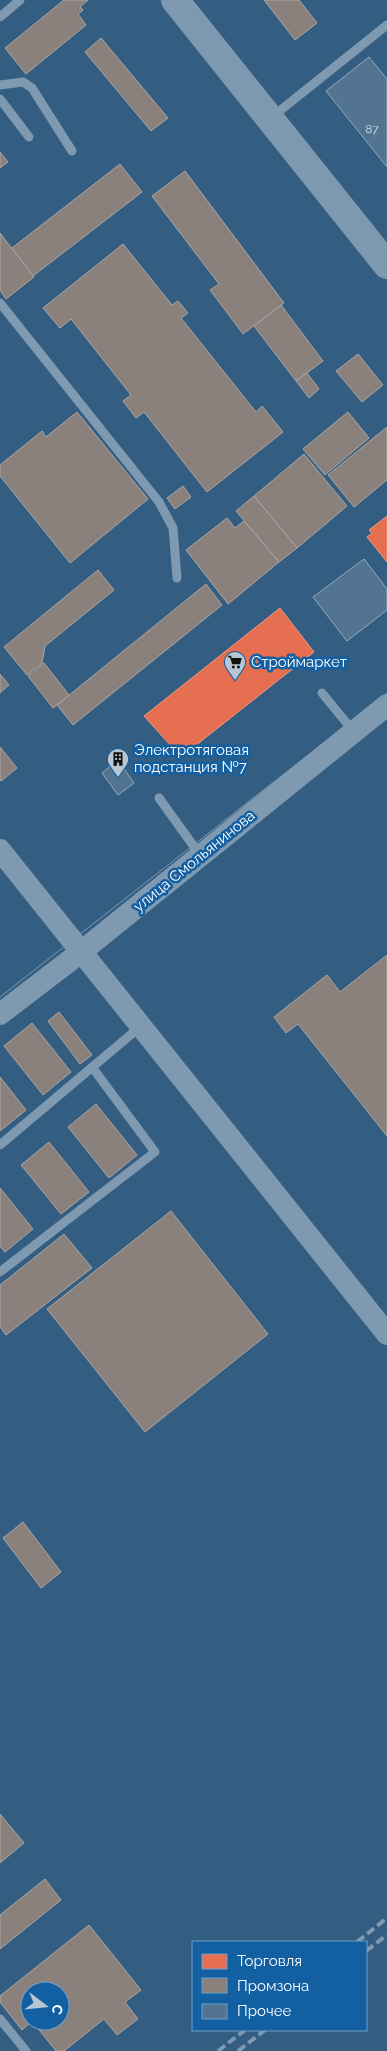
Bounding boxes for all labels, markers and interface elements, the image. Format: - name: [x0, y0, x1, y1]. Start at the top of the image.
- house number: 87: [365, 122, 379, 136]
- supermarket icon: Строймаркет: [223, 650, 247, 681]
- place label: Строймаркет: [251, 653, 347, 671]
- place label: Электротяговая подстанция №7: [134, 741, 249, 776]
- building icon: Электротяговая подстанция №7: [106, 747, 130, 778]
- street label: улица Смольянинова: [130, 806, 258, 916]
- legend: [192, 1941, 367, 2031]
- text: Торговля: [237, 1952, 302, 1970]
- text: Промзона: [237, 1977, 309, 1995]
- north arrow: [20, 1981, 70, 2031]
- text: Прочее: [237, 2002, 291, 2020]
- text: С: [48, 2003, 67, 2017]

